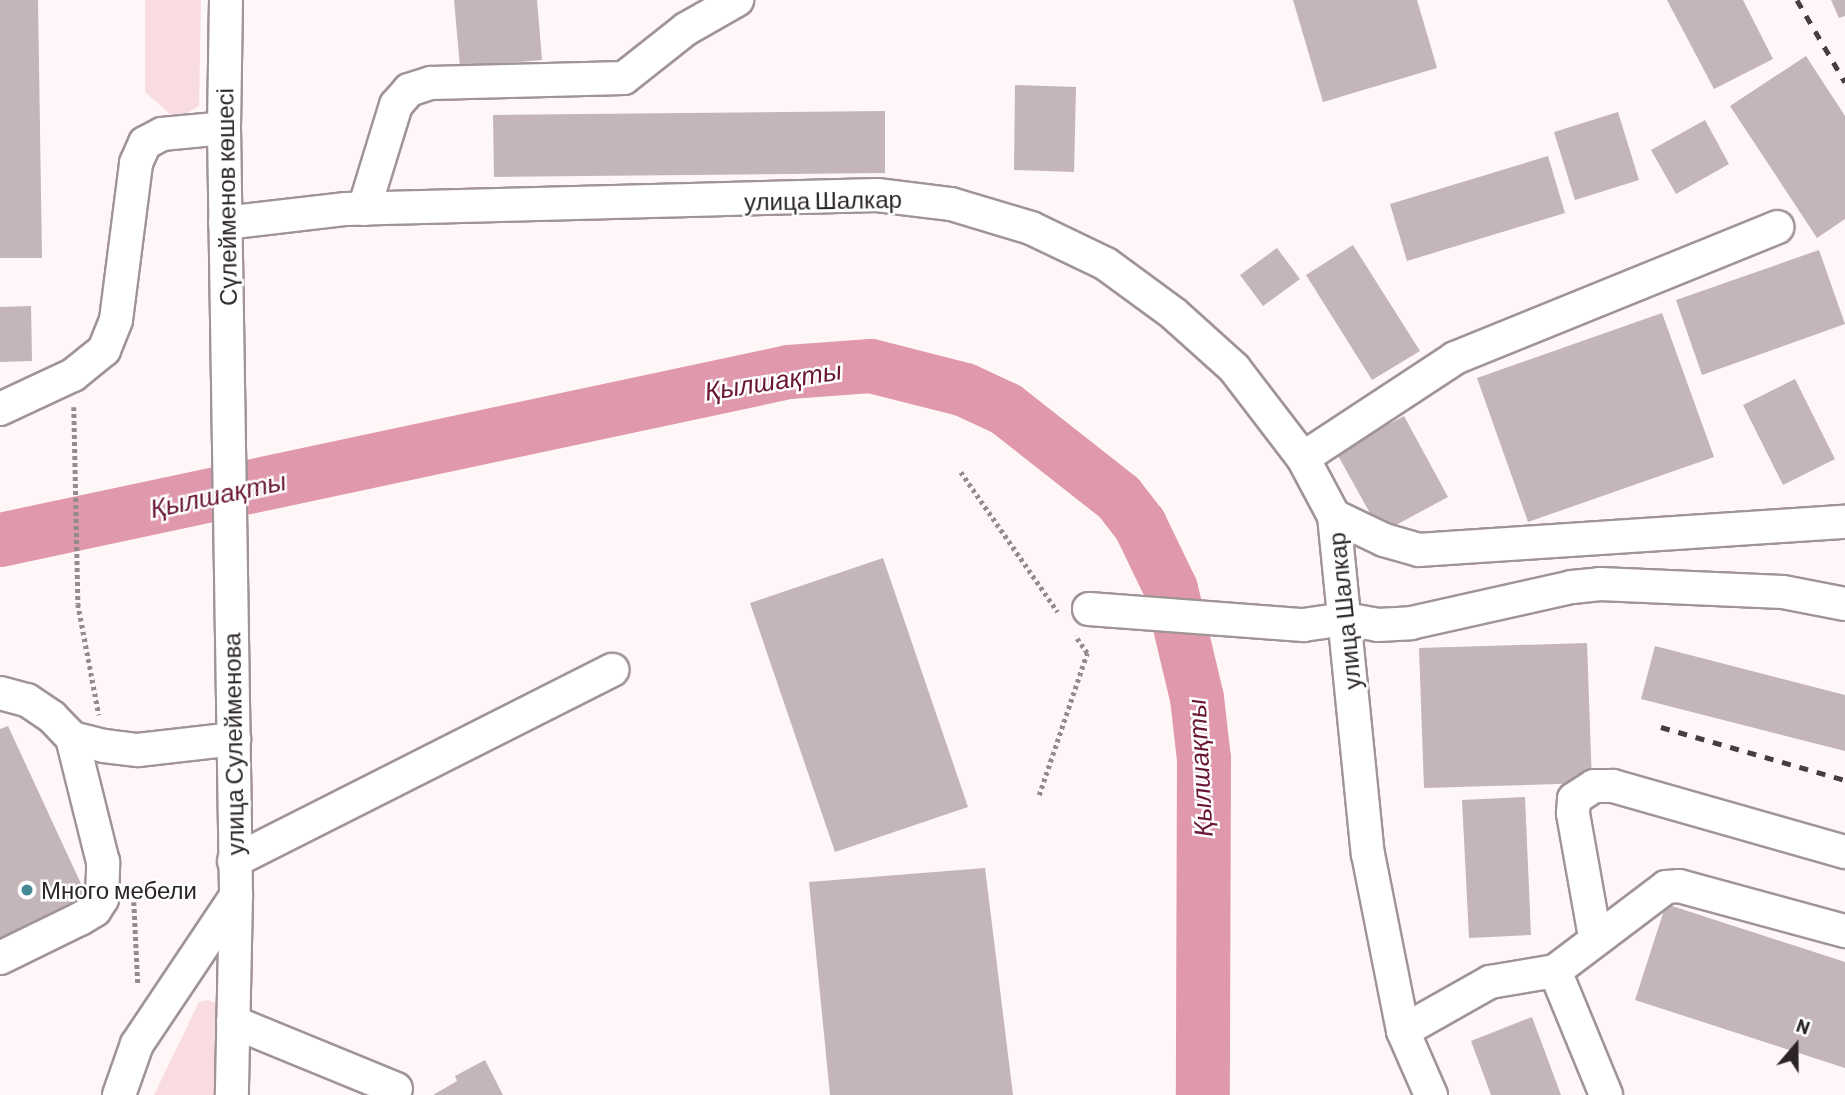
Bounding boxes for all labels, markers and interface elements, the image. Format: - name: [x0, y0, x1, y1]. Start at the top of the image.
- street label: Сүлейменов көшесі: [210, 88, 242, 306]
- street label: улица Шалкар: [744, 184, 902, 216]
- water label: Қылшақты: [702, 354, 844, 406]
- water label: Қылшақты: [147, 464, 289, 524]
- street label: улица Шалкар: [1321, 531, 1367, 691]
- street label: улица Сулейменова: [217, 632, 249, 856]
- water label: Қылшақты: [1180, 698, 1218, 838]
- place label: Много мебели: [41, 876, 197, 904]
- marker: Много мебели: [19, 882, 35, 898]
- north arrow: [1761, 1011, 1831, 1081]
- text: N: [1793, 1013, 1813, 1039]

